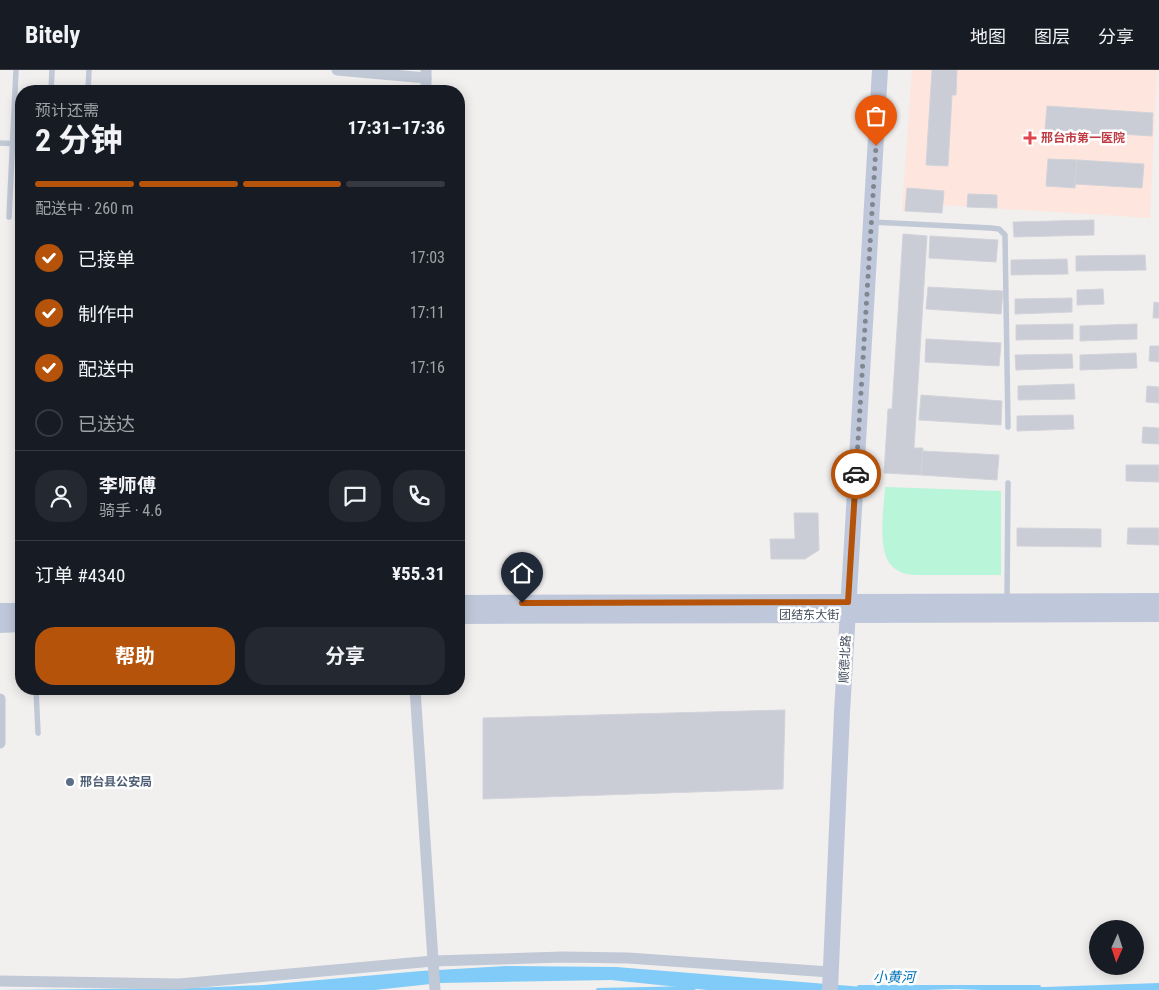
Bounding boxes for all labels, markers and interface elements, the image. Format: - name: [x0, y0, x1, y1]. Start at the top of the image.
- text: Bitely: [25, 21, 80, 49]
- text: 地图: [970, 26, 1006, 47]
- text: 图层: [1034, 26, 1070, 47]
- text: 分享: [1098, 26, 1134, 47]
- pin: [855, 95, 897, 146]
- text: 预计还需: [35, 101, 99, 120]
- icon: bag: [862, 102, 890, 130]
- text: 17:31–17:36: [347, 116, 445, 139]
- text: 2 分钟: [35, 121, 123, 159]
- marker: 邢台市第一医院: [1023, 131, 1037, 145]
- place label: 邢台市第一医院: [1041, 131, 1125, 145]
- text: 配送中 · 260 m: [35, 199, 134, 218]
- icon: check: [35, 244, 63, 272]
- text: 已接单: [78, 248, 135, 271]
- text: 17:03: [410, 248, 445, 267]
- icon: check: [35, 299, 63, 327]
- text: 制作中: [78, 303, 135, 326]
- text: 17:11: [410, 303, 445, 322]
- icon: check: [35, 354, 63, 382]
- text: 配送中: [78, 358, 135, 381]
- text: 17:16: [410, 358, 445, 377]
- text: 已送达: [78, 413, 135, 436]
- courier: [831, 449, 881, 499]
- icon: car: [842, 460, 870, 488]
- button: person: [35, 470, 87, 522]
- button: chat: [329, 470, 381, 522]
- button: phone: [393, 470, 445, 522]
- text: 李师傅: [99, 474, 156, 497]
- text: 骑手 · 4.6: [99, 501, 162, 520]
- pin: [501, 552, 543, 603]
- icon: home: [508, 559, 536, 587]
- text: ¥55.31: [392, 562, 445, 585]
- text: 订单 #4340: [35, 564, 125, 587]
- street label: 团结东大街: [779, 608, 839, 622]
- button: 帮助: [35, 627, 235, 685]
- button: 分享: [245, 627, 445, 685]
- street label: 顺德北路: [837, 635, 853, 683]
- place label: 邢台县公安局: [80, 775, 152, 789]
- marker: 邢台县公安局: [64, 776, 76, 788]
- north arrow: [1089, 920, 1144, 975]
- map controls: [1089, 920, 1144, 975]
- water label: 小黄河: [873, 969, 918, 985]

